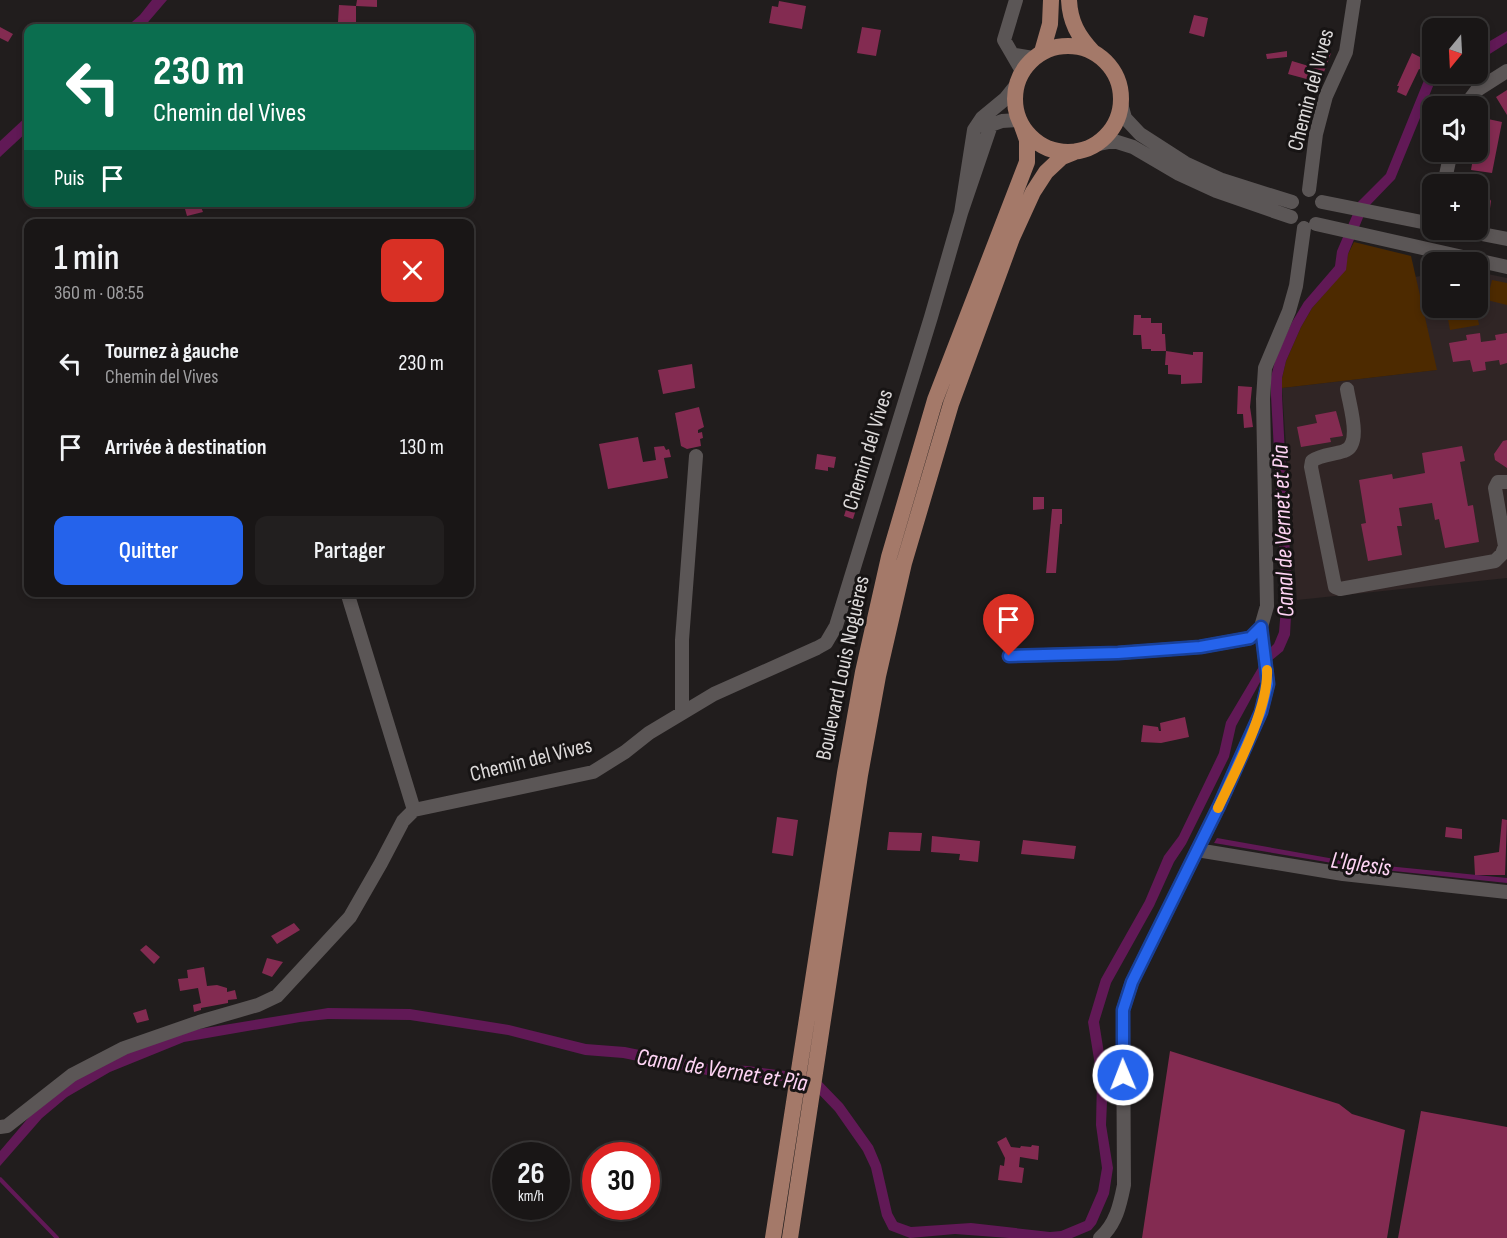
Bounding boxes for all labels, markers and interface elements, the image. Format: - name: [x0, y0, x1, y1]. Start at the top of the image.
- north arrow: [1422, 18, 1488, 84]
- map controls: [1422, 18, 1488, 318]
- street label: Chemin del Vives: [1282, 26, 1340, 154]
- text: 230 m: [153, 46, 245, 97]
- icon: left: [54, 48, 132, 126]
- button: sound: [1422, 96, 1488, 162]
- text: Chemin del Vives: [153, 97, 306, 129]
- icon: arrive: [96, 162, 129, 195]
- text: Puis: [54, 165, 84, 192]
- button: +: [1422, 174, 1488, 240]
- text: 1 min: [54, 237, 119, 280]
- button: close: [381, 239, 444, 302]
- button: −: [1422, 252, 1488, 318]
- text: 360 m · 08:55: [54, 281, 144, 305]
- text: Tournez à gauche: [105, 338, 239, 365]
- icon: left: [54, 347, 87, 380]
- text: 230 m: [398, 350, 444, 377]
- text: Chemin del Vives: [105, 365, 218, 389]
- street label: Chemin del Vives: [837, 386, 899, 514]
- icon: arrive: [54, 431, 87, 464]
- text: Arrivée à destination: [105, 434, 267, 461]
- text: 130 m: [400, 434, 444, 461]
- water label: Canal de Vernet et Pia: [1265, 444, 1301, 618]
- button: Quitter: [54, 516, 243, 585]
- button: Partager: [255, 516, 444, 585]
- street label: Boulevard Louis Noguères: [810, 573, 876, 763]
- pin: [983, 594, 1034, 656]
- icon: arrive: [992, 603, 1025, 636]
- street label: Chemin del Vives: [467, 732, 595, 788]
- water label: L'Iglesis: [1329, 845, 1394, 883]
- water label: Canal de Vernet et Pia: [635, 1042, 810, 1098]
- position arrow: [1091, 1043, 1155, 1107]
- speed limit sign: 30: [582, 1142, 660, 1220]
- text: 26: [517, 1156, 545, 1192]
- text: km/h: [518, 1187, 544, 1206]

